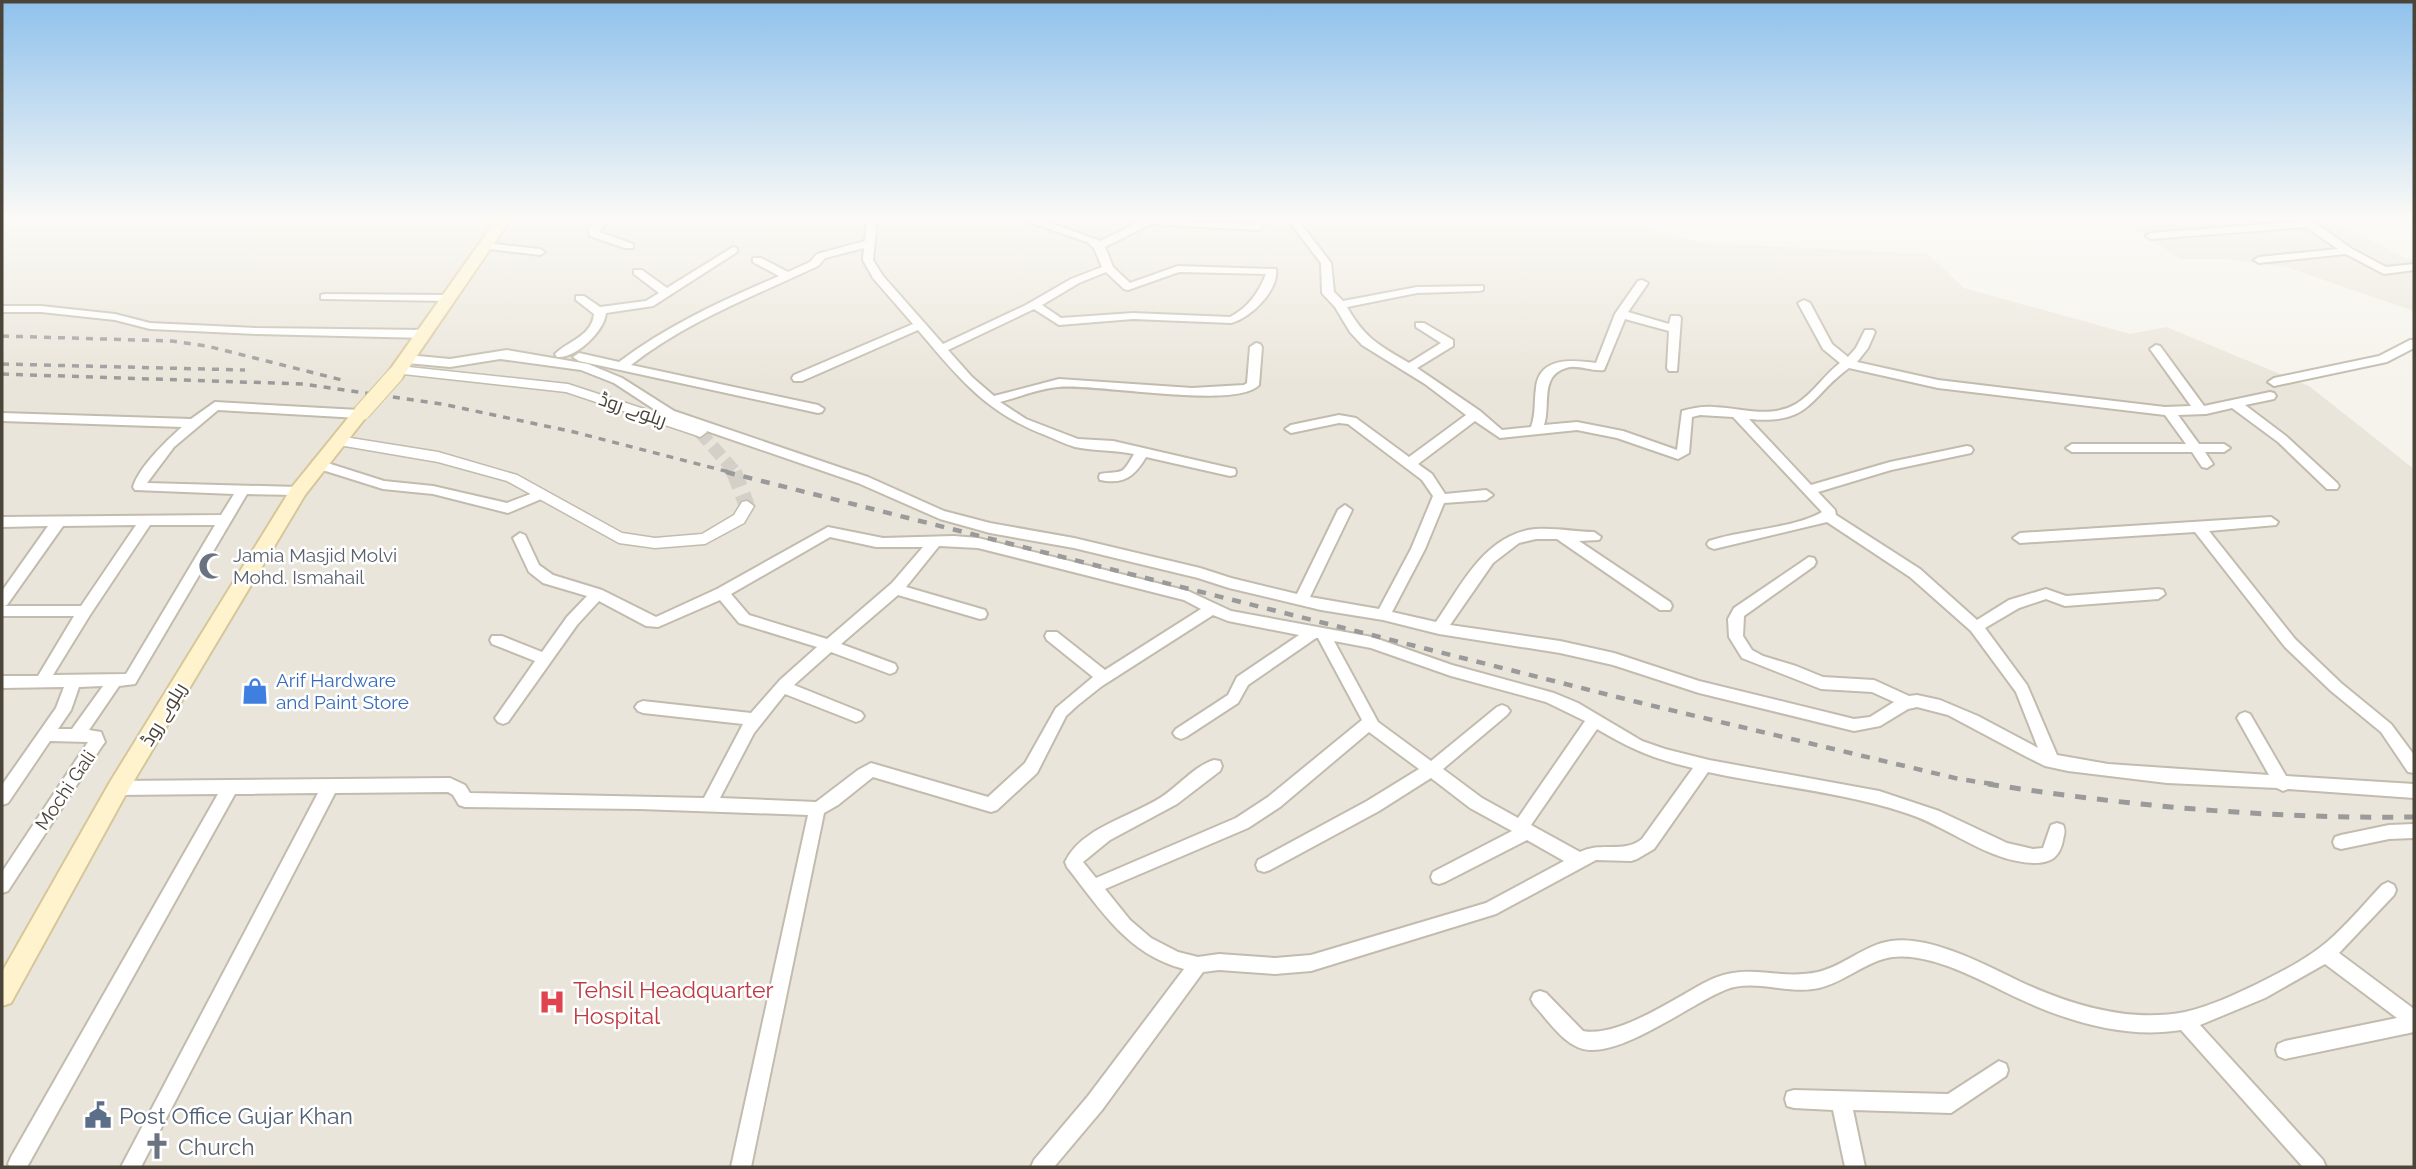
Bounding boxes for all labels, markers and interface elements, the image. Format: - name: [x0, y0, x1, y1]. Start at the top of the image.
- street label: ریلوے روڈ: [596, 387, 670, 432]
- place label: Jamia Masjid Molvi Mohd. Ismahail: [233, 544, 397, 588]
- mosque icon: Jamia Masjid Molvi Mohd. Ismahail: [197, 551, 227, 581]
- place label: Arif Hardware and Paint Store: [276, 669, 409, 713]
- shop icon: Arif Hardware and Paint Store: [240, 676, 270, 706]
- street label: ریلوے روڈ: [136, 678, 191, 750]
- street label: Mochi Gali: [30, 746, 100, 834]
- place label: Tehsil Headquarter Hospital: [573, 976, 774, 1029]
- hospital icon: Tehsil Headquarter Hospital: [537, 987, 567, 1017]
- public building icon: Post Office Gujar Khan: [83, 1100, 113, 1130]
- place label: Post Office Gujar Khan: [119, 1102, 353, 1129]
- church icon: Church: [142, 1131, 172, 1161]
- place label: Church: [178, 1133, 255, 1160]

